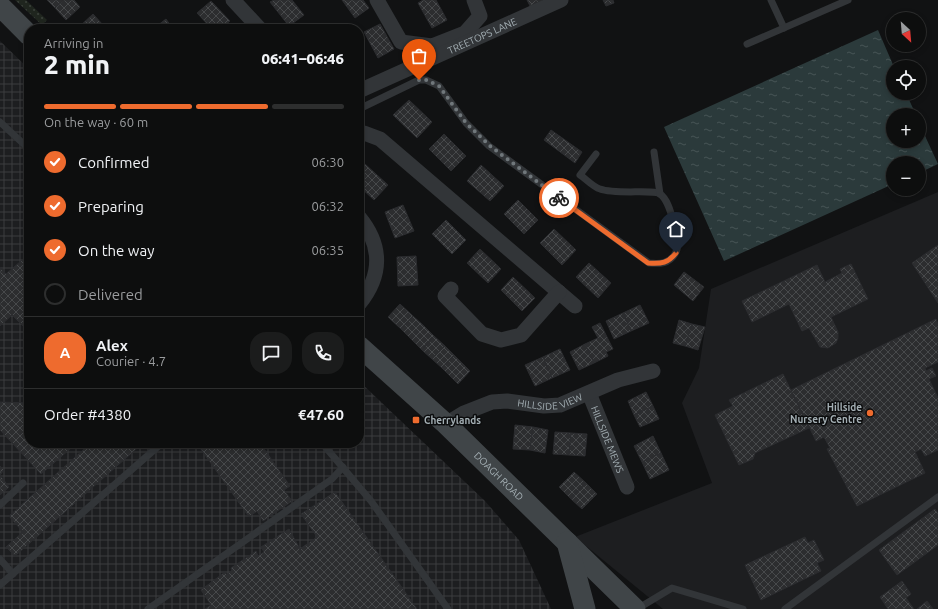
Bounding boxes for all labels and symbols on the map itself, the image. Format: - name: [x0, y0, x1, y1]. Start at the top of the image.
- north arrow: [886, 12, 926, 52]
- street label: TREETOPS LANE: [446, 15, 519, 56]
- pin: [402, 39, 436, 80]
- courier: [539, 178, 579, 218]
- pin: [659, 212, 693, 253]
- street label: HILLSIDE VIEW: [517, 391, 584, 412]
- place label: Hillside Nursery Centre: [790, 402, 862, 425]
- street label: HILLSIDE MEWS: [589, 404, 626, 475]
- marker: Hillside Nursery Centre: [865, 408, 875, 418]
- marker: Cherrylands: [411, 415, 421, 425]
- place label: Cherrylands: [424, 415, 481, 426]
- street label: DOAGH ROAD: [472, 449, 526, 502]

